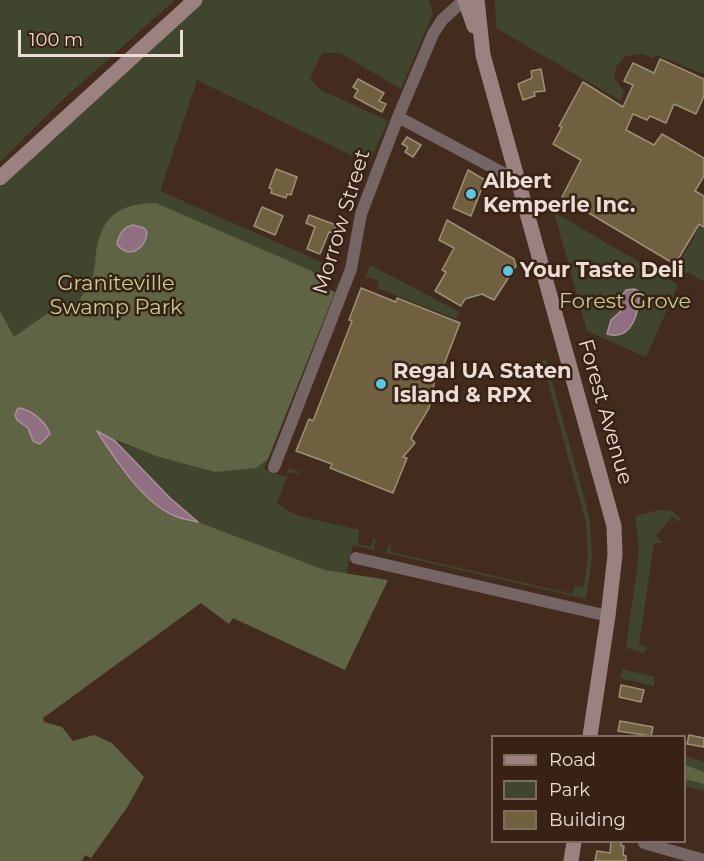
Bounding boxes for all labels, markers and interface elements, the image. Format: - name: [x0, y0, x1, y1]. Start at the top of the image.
- scale bar: [21, 18, 186, 56]
- text: 100 m: [29, 29, 83, 51]
- street label: Morrow Street: [308, 147, 376, 297]
- place label: Albert Kemperle Inc.: [483, 169, 635, 219]
- marker: Albert Kemperle Inc.: [464, 187, 478, 201]
- place label: Your Taste Deli: [520, 258, 684, 284]
- marker: Your Taste Deli: [501, 264, 515, 278]
- park label: Graniteville Swamp Park: [49, 271, 183, 321]
- park label: Forest Grove: [559, 289, 691, 315]
- street label: Forest Avenue: [572, 336, 638, 488]
- place label: Regal UA Staten Island & RPX: [393, 359, 572, 409]
- marker: Regal UA Staten Island & RPX: [374, 377, 388, 391]
- legend: [491, 735, 686, 843]
- text: Road: [549, 749, 596, 771]
- text: Park: [549, 779, 590, 801]
- text: Building: [549, 809, 626, 831]

